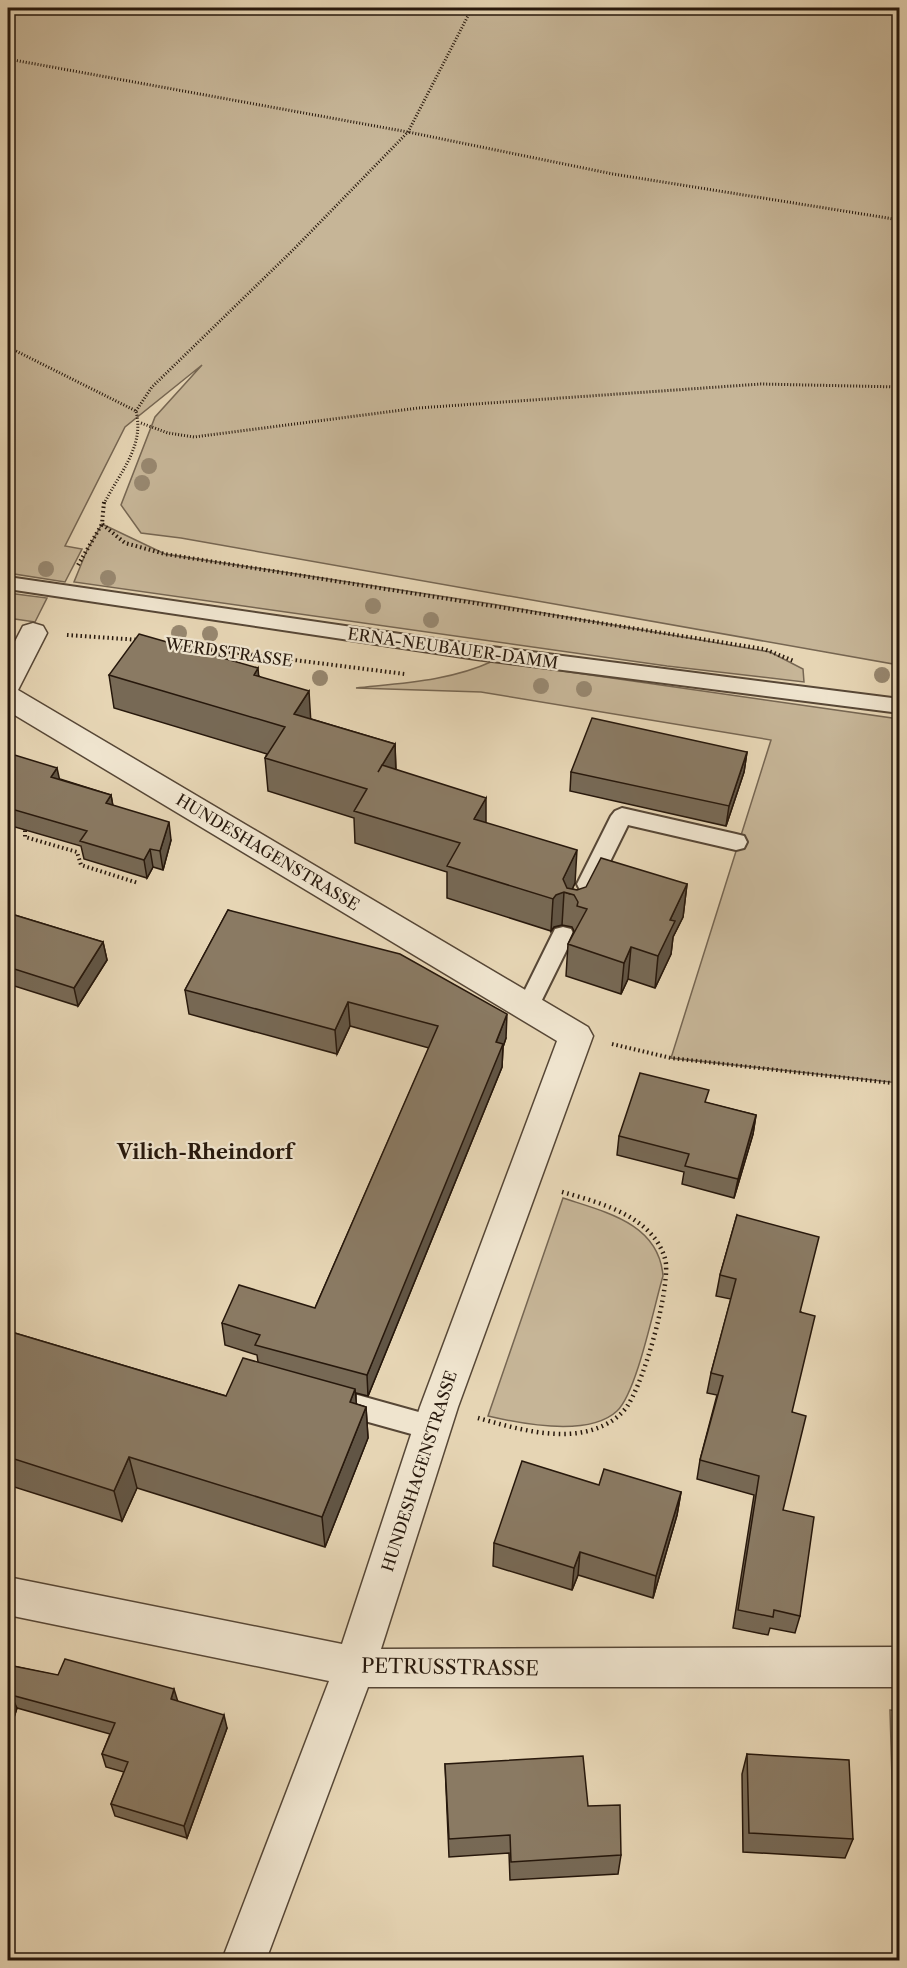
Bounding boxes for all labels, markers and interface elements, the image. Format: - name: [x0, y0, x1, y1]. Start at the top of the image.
- street label: ERNA-NEUBAUER-DAMM: [347, 623, 559, 673]
- street label: WERDSTRASSE: [163, 633, 294, 671]
- street label: HUNDESHAGENSTRASSE: [173, 789, 363, 915]
- district label: Vilich-Rheindorf: [116, 1140, 296, 1164]
- street label: HUNDESHAGENSTRASSE: [377, 1368, 461, 1574]
- street label: PETRUSSTRASSE: [361, 1653, 539, 1681]

